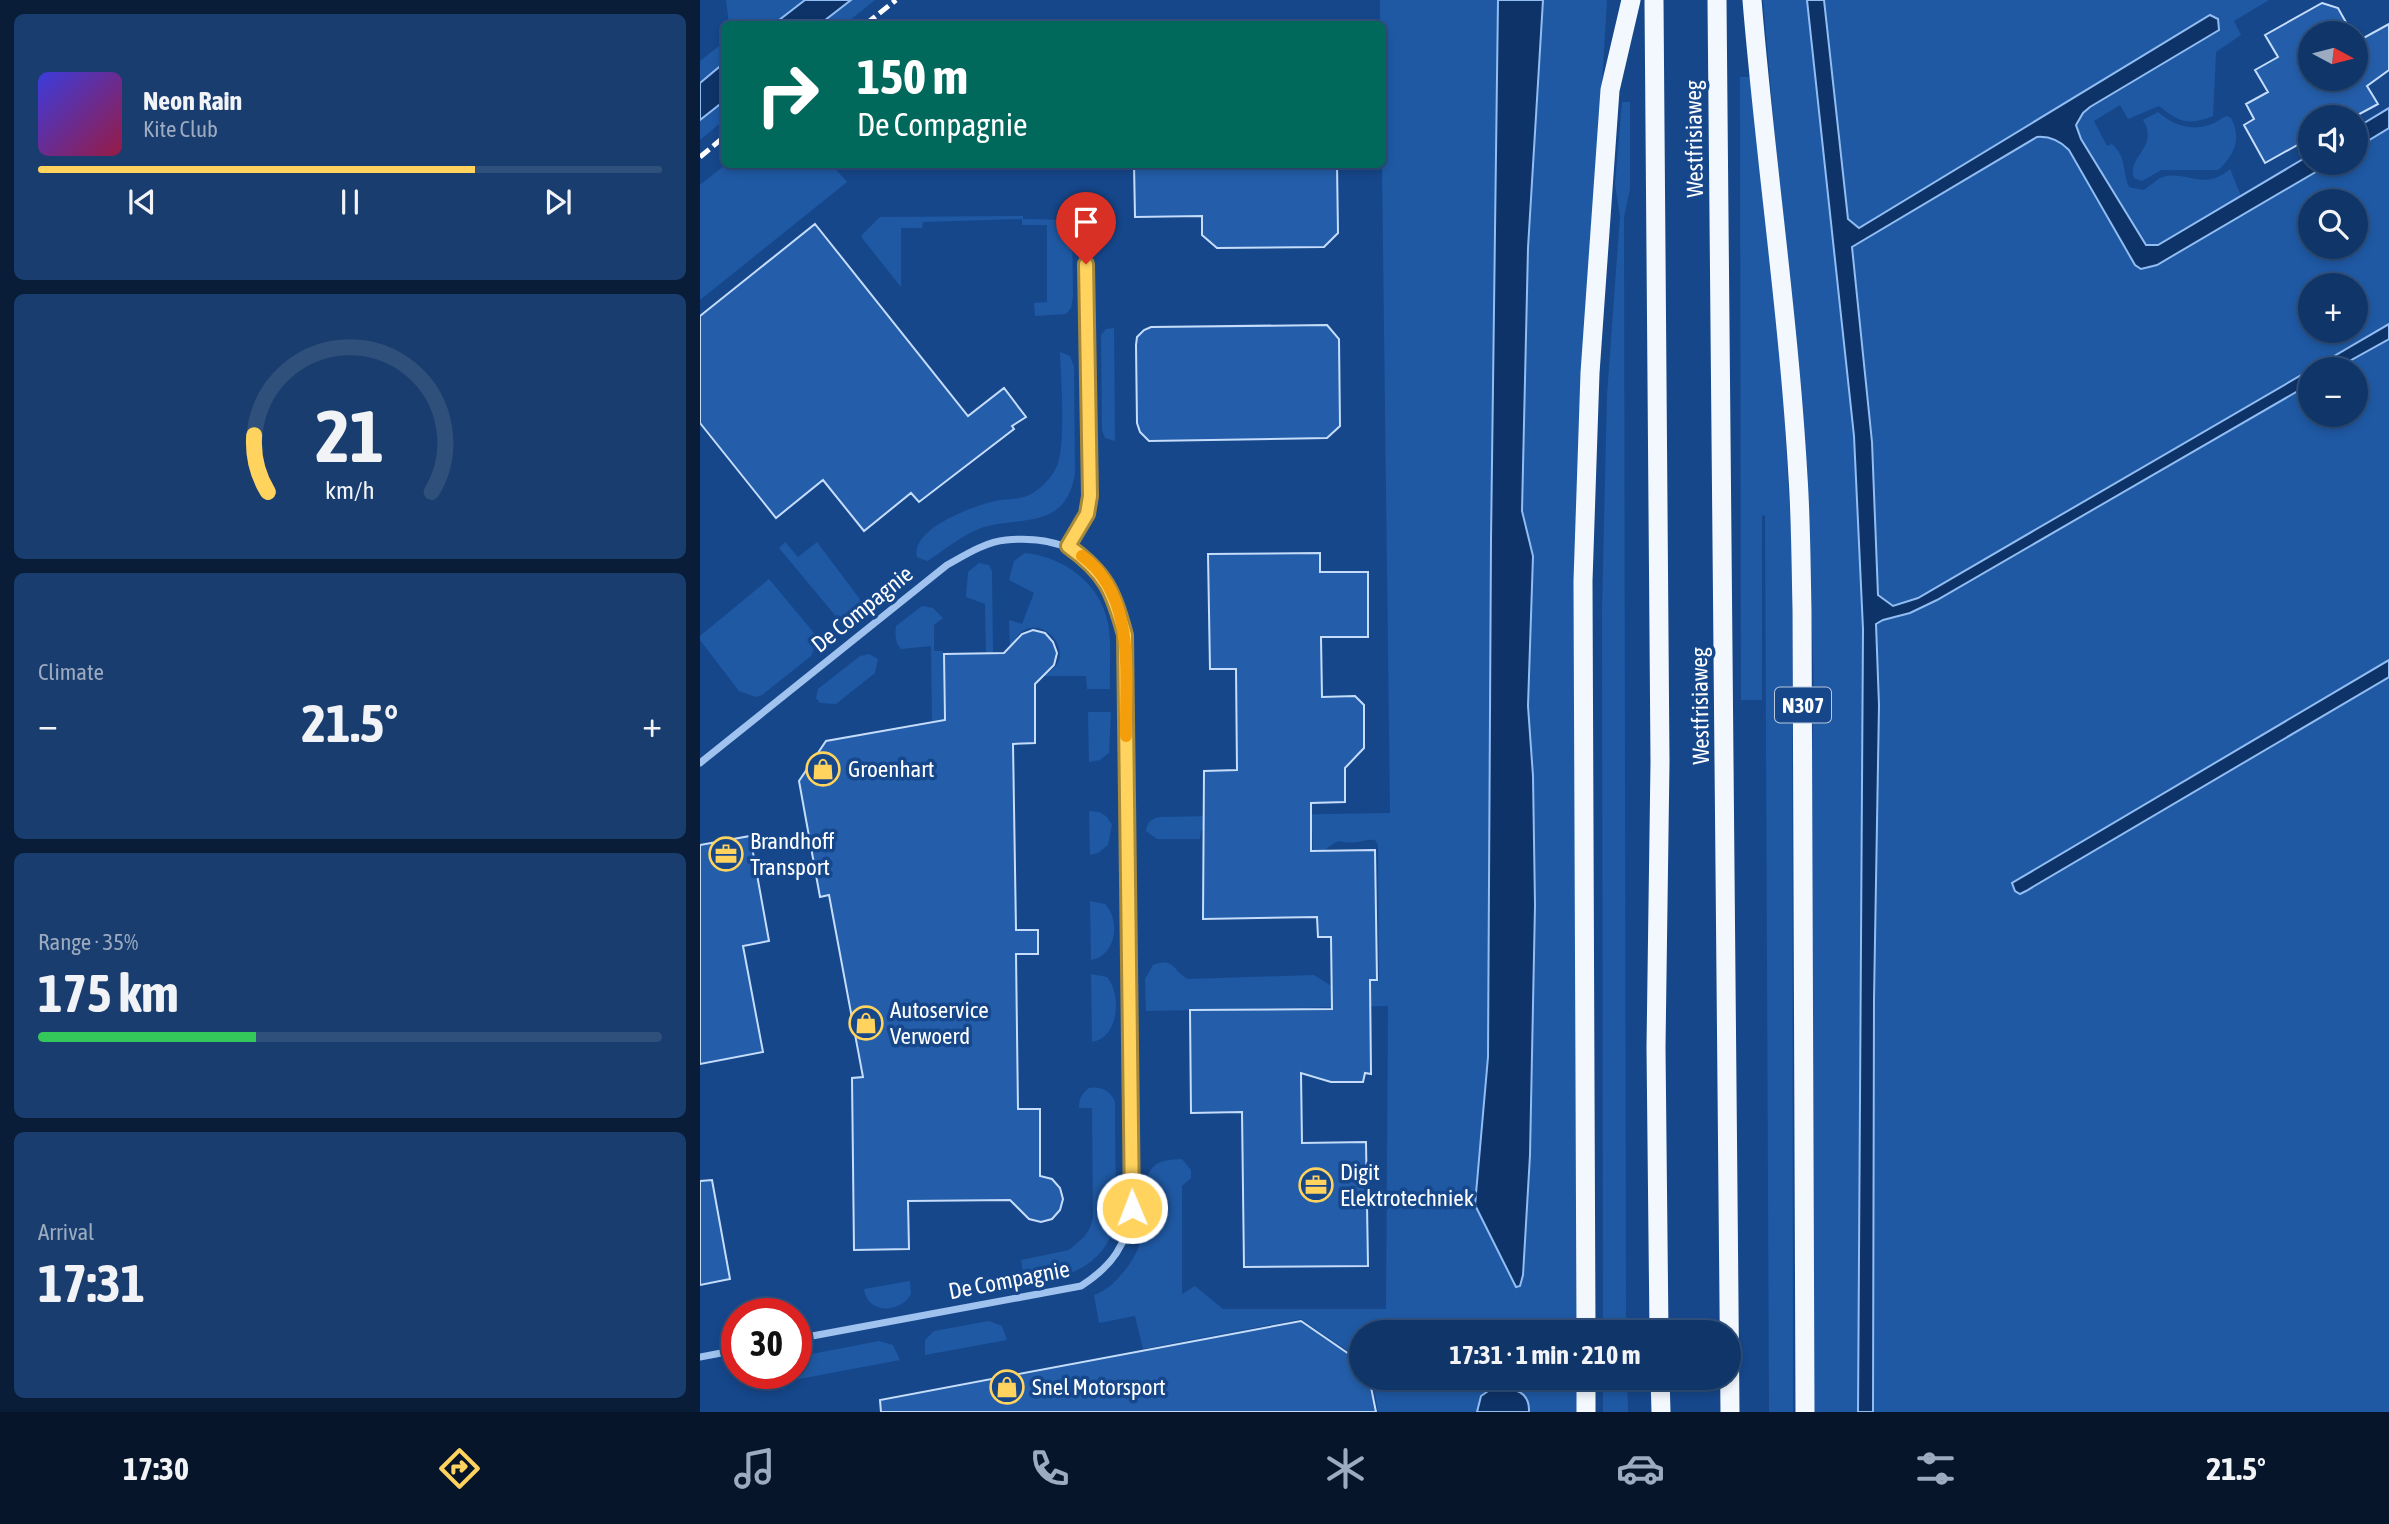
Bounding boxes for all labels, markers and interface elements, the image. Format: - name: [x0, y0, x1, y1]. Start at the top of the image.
- north arrow: [2298, 21, 2368, 91]
- map controls: [2298, 21, 2368, 427]
- text: 150 m: [857, 48, 968, 104]
- icon: right: [742, 49, 833, 140]
- street label: Westfrisiaweg: [1680, 80, 1708, 198]
- text: Neon Rain: [143, 86, 242, 116]
- button: sound: [2298, 105, 2368, 175]
- text: De Compagnie: [857, 106, 1028, 143]
- text: Kite Club: [143, 116, 218, 142]
- icon: previous: [123, 183, 161, 221]
- icon: pause: [331, 183, 369, 221]
- icon: next: [539, 183, 577, 221]
- button: search: [2298, 189, 2368, 259]
- pin: [1056, 192, 1116, 264]
- icon: arrive: [1067, 203, 1105, 241]
- button: +: [2298, 273, 2368, 343]
- button: −: [2298, 357, 2368, 427]
- text: 21: [316, 395, 384, 478]
- text: km/h: [325, 476, 375, 504]
- street label: De Compagnie: [806, 560, 918, 658]
- street label: Westfrisiaweg: [1686, 647, 1714, 765]
- text: Climate: [38, 659, 104, 685]
- road number: N307: [1775, 688, 1831, 722]
- text: 21.5°: [302, 693, 398, 753]
- text: −: [38, 702, 58, 745]
- text: +: [642, 702, 662, 745]
- shop icon: Groenhart: [804, 750, 842, 788]
- place label: Groenhart: [848, 756, 934, 782]
- place label: Brandhoff Transport: [750, 828, 835, 880]
- office icon: Brandhoff Transport: [707, 835, 745, 873]
- text: Range · 35%: [38, 929, 138, 955]
- text: 175 km: [38, 963, 179, 1023]
- place label: Autoservice Verwoerd: [890, 997, 989, 1049]
- shop icon: Autoservice Verwoerd: [847, 1004, 885, 1042]
- place label: Digit Elektrotechniek: [1340, 1159, 1474, 1211]
- office icon: Digit Elektrotechniek: [1297, 1166, 1335, 1204]
- position arrow: [1095, 1171, 1169, 1245]
- text: Arrival: [38, 1219, 94, 1245]
- text: 17:31: [38, 1253, 145, 1313]
- street label: De Compagnie: [946, 1256, 1072, 1304]
- speed limit sign: 30: [721, 1298, 812, 1389]
- text: 17:31 · 1 min · 210 m: [1450, 1340, 1640, 1370]
- shop icon: Snel Motorsport: [988, 1368, 1026, 1406]
- place label: Snel Motorsport: [1032, 1374, 1166, 1400]
- icon: directions: [435, 1444, 484, 1493]
- icon: music: [730, 1444, 779, 1493]
- icon: phone: [1025, 1444, 1074, 1493]
- icon: climate: [1321, 1444, 1370, 1493]
- icon: car: [1616, 1444, 1665, 1493]
- icon: filters: [1911, 1444, 1960, 1493]
- text: 17:30: [123, 1450, 189, 1487]
- text: 21.5°: [2206, 1450, 2266, 1487]

